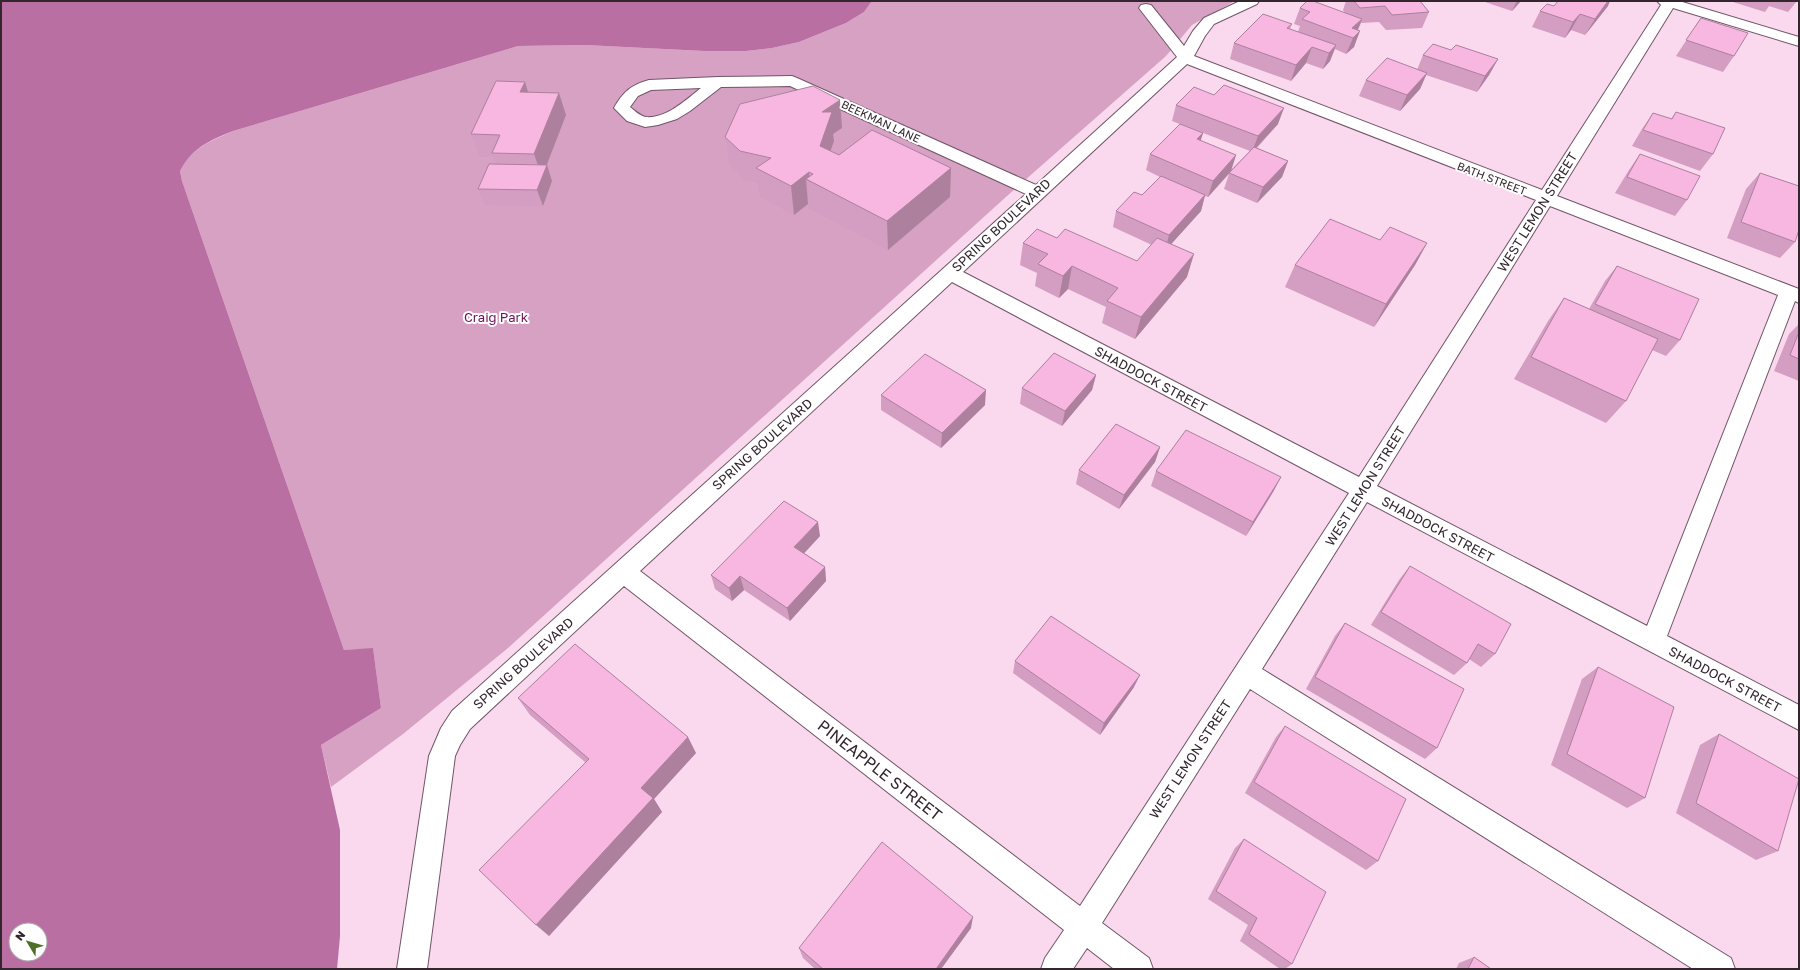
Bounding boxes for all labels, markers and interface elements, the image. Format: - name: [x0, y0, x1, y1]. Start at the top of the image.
- street label: BEEKMAN LANE: [840, 97, 923, 145]
- street label: WEST LEMON STREET: [1494, 149, 1580, 275]
- street label: BATH STREET: [1456, 159, 1529, 197]
- street label: SPRING BOULEVARD: [948, 175, 1054, 275]
- park label: Craig Park: [464, 309, 529, 325]
- street label: SHADDOCK STREET: [1092, 343, 1210, 415]
- street label: SPRING BOULEVARD: [709, 395, 815, 493]
- street label: WEST LEMON STREET: [1322, 423, 1408, 549]
- street label: SHADDOCK STREET: [1379, 493, 1497, 565]
- street label: SPRING BOULEVARD: [470, 614, 576, 712]
- street label: SHADDOCK STREET: [1666, 643, 1784, 715]
- street label: WEST LEMON STREET: [1146, 697, 1234, 821]
- street label: PINEAPPLE STREET: [814, 715, 946, 825]
- north arrow: [8, 922, 48, 962]
- text: N: [12, 928, 27, 943]

